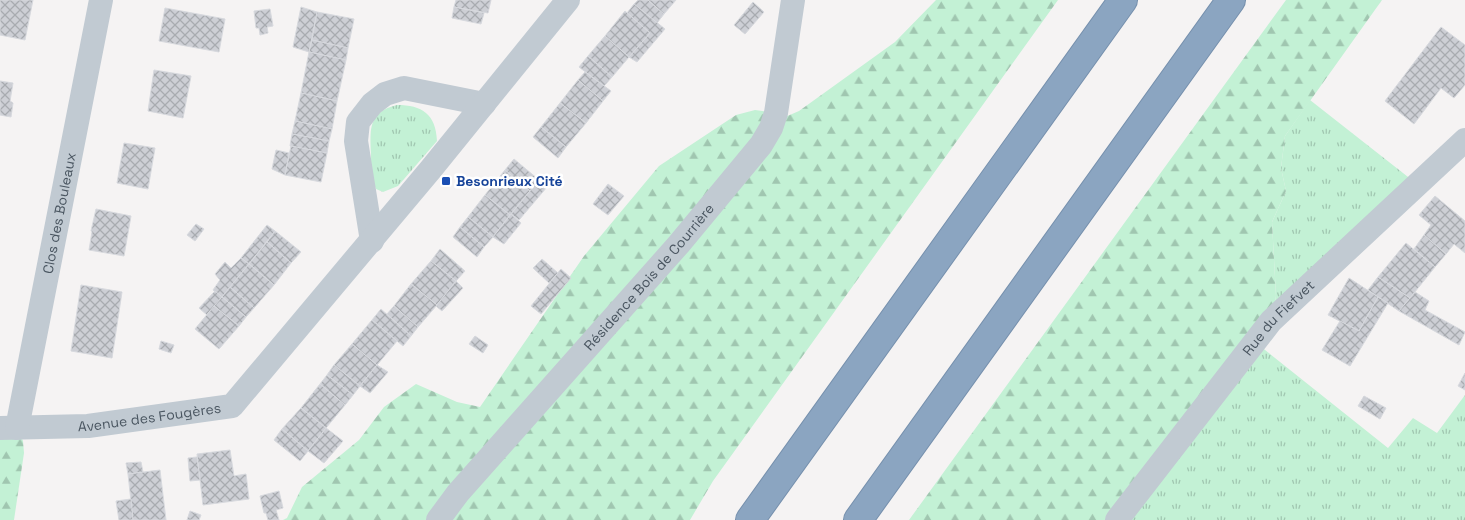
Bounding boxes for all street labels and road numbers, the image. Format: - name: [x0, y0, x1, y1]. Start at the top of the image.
- street label: Clos des Bouleaux: [38, 151, 80, 275]
- street label: Résidence Bois de Courrière: [580, 200, 718, 354]
- street label: Rue du Fiefvet: [1239, 276, 1318, 359]
- street label: Avenue des Fougères: [78, 399, 222, 435]

